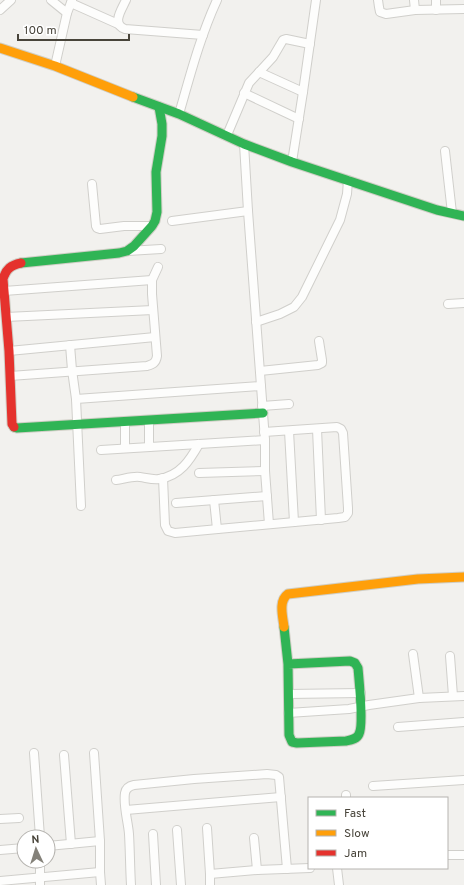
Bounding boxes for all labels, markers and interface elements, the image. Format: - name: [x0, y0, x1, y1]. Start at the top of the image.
- scale bar: [18, 16, 129, 42]
- text: 100 m: [24, 23, 57, 39]
- legend: [308, 797, 448, 869]
- text: Fast: [344, 806, 366, 822]
- text: Slow: [344, 826, 370, 842]
- north arrow: [16, 829, 56, 869]
- text: N: [31, 833, 40, 847]
- text: Jam: [344, 846, 367, 862]

